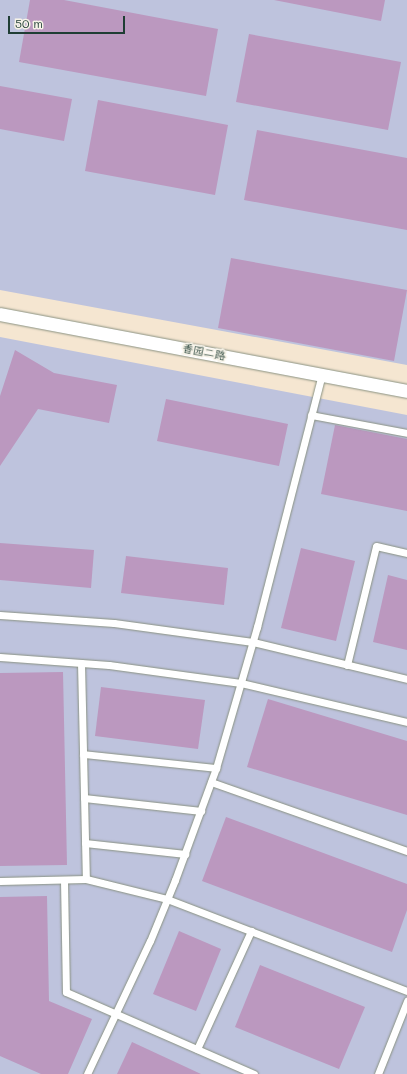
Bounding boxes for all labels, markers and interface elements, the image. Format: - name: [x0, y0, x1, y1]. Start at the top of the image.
- scale bar: [10, 8, 127, 34]
- text: 50 m: [15, 15, 43, 31]
- street label: 香园二路: [181, 341, 227, 363]

